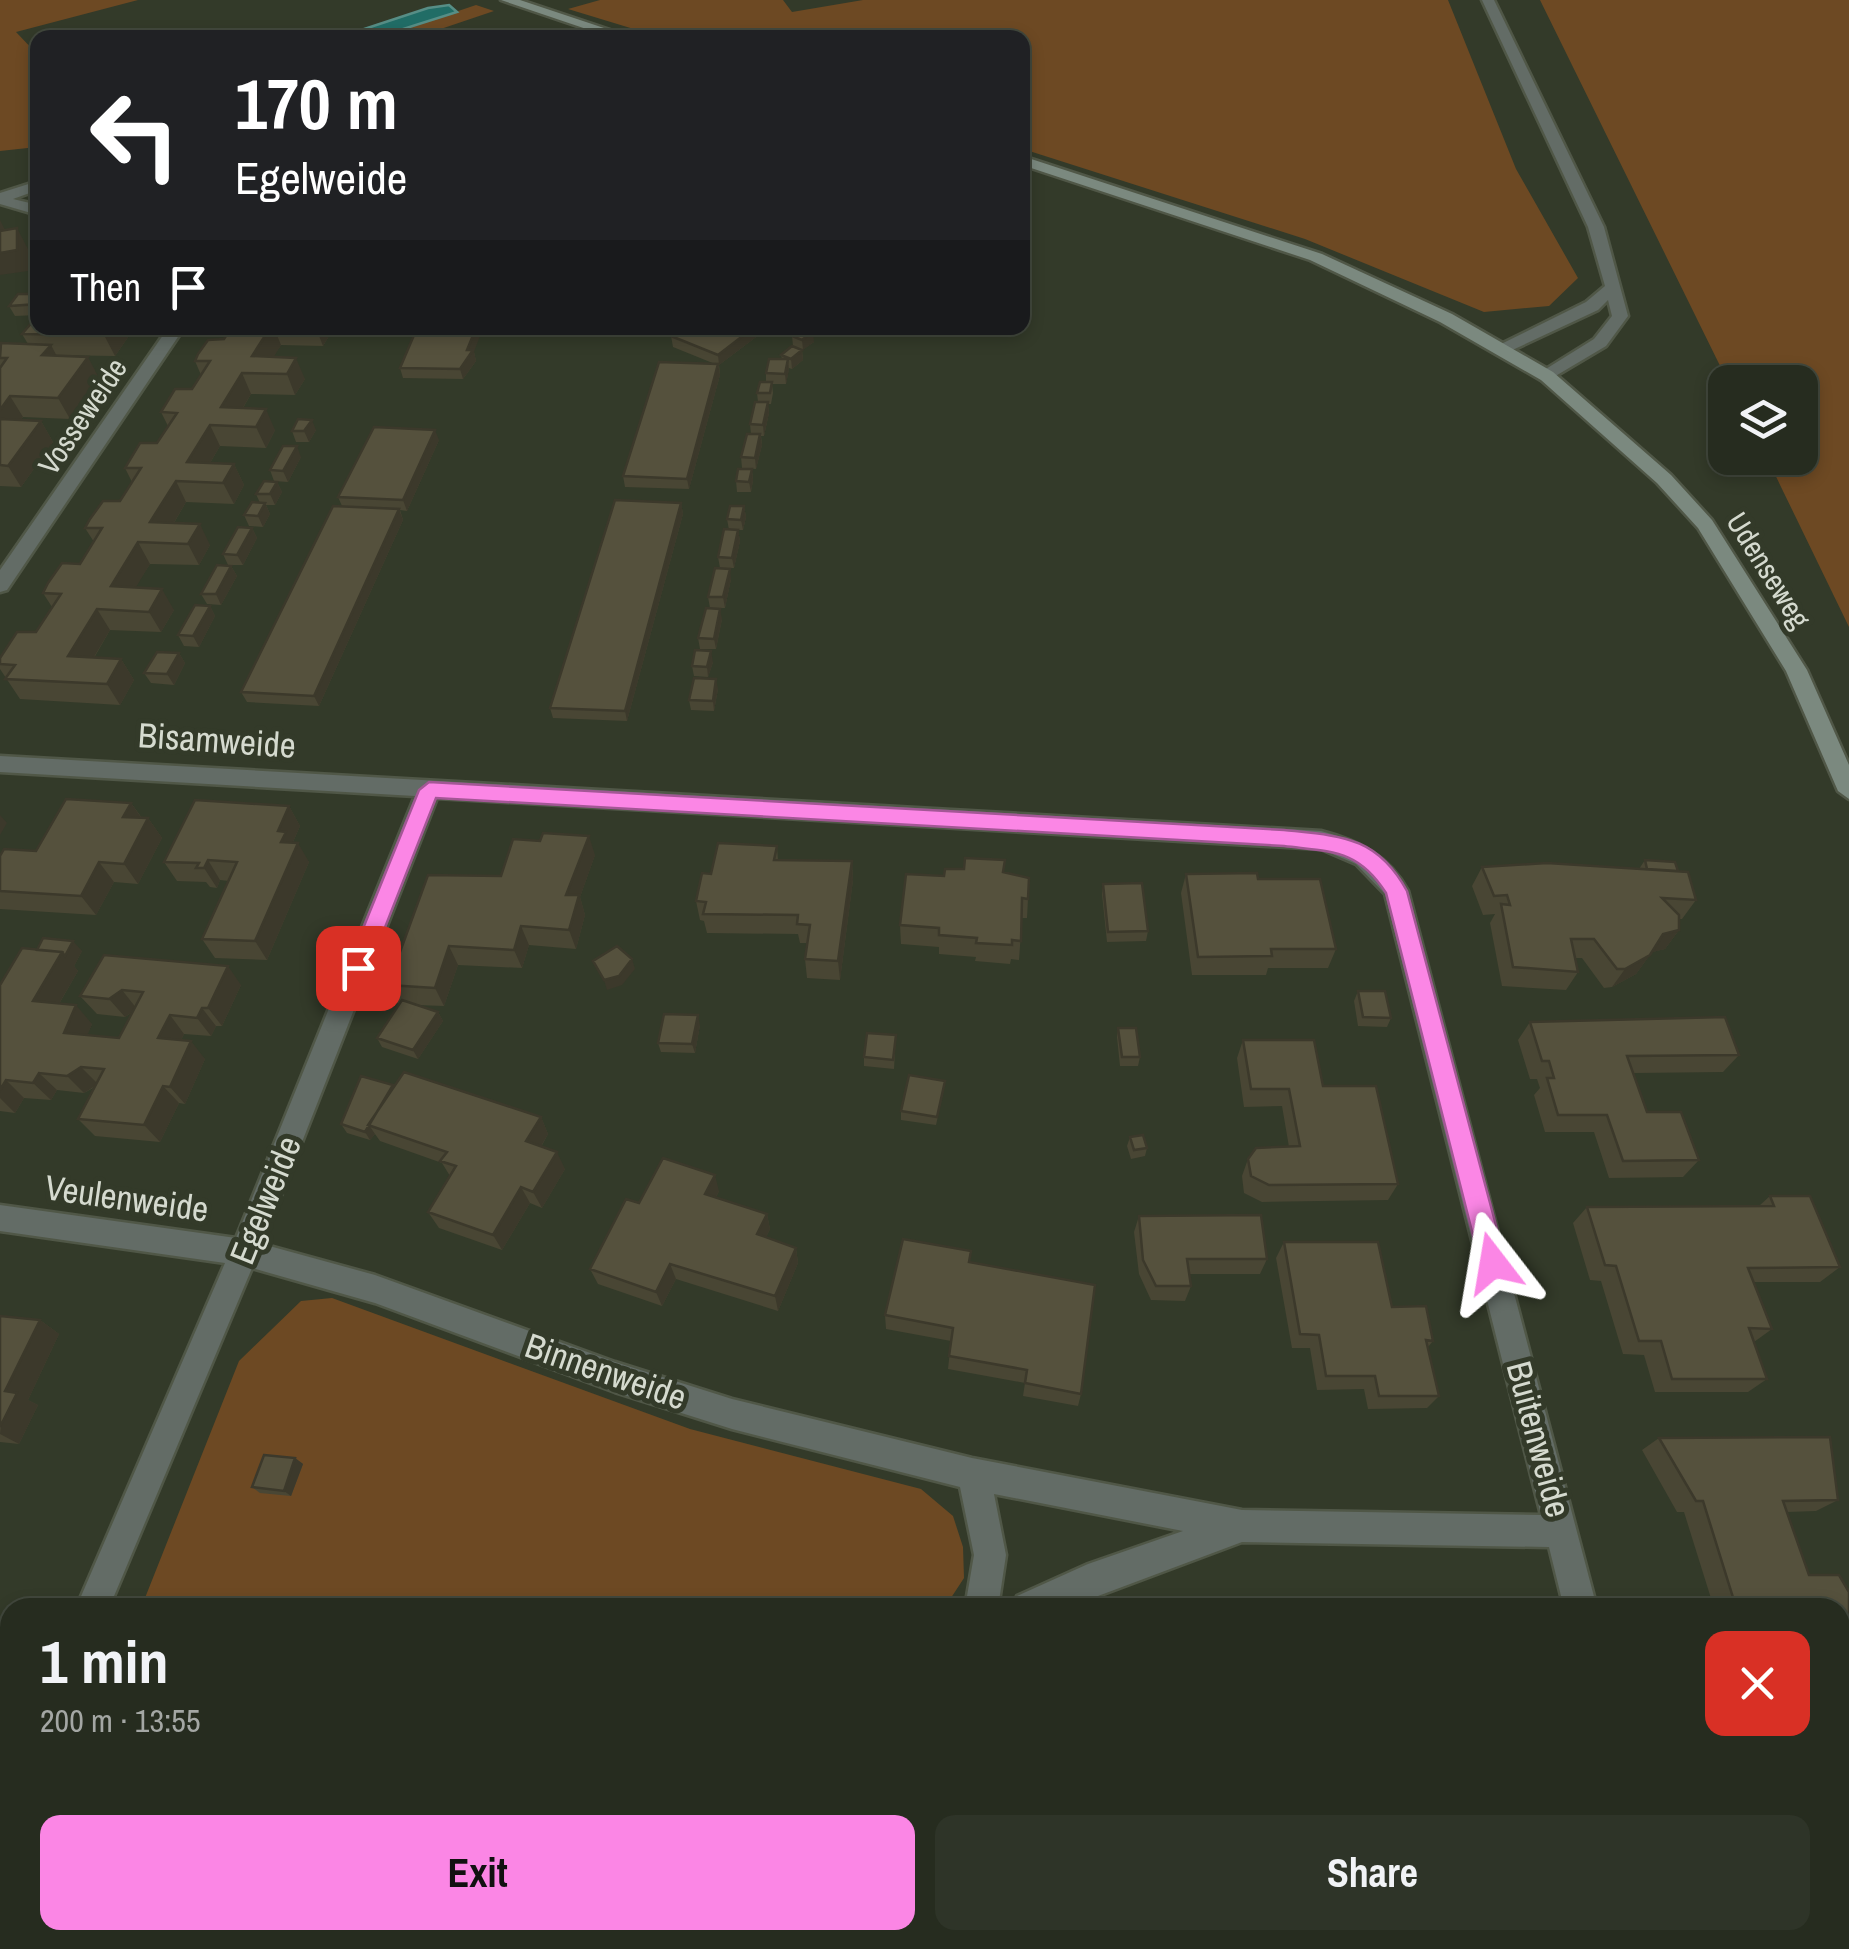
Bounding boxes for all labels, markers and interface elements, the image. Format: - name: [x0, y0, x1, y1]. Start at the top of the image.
- text: 170 m: [235, 57, 398, 151]
- icon: left: [70, 70, 200, 200]
- text: Egelweide: [235, 147, 407, 208]
- icon: arrive: [161, 260, 216, 315]
- text: Then: [70, 262, 141, 313]
- street label: Vosseweide: [28, 350, 136, 482]
- map controls: [1708, 365, 1818, 475]
- button: layers: [1708, 365, 1818, 475]
- street label: Udenseweg: [1718, 504, 1821, 636]
- street label: Bisamweide: [137, 711, 297, 769]
- pin: [316, 926, 401, 1011]
- icon: arrive: [331, 941, 386, 996]
- street label: Egelweide: [218, 1129, 312, 1271]
- street label: Veulenweide: [42, 1163, 212, 1233]
- position arrow: [1441, 1211, 1545, 1315]
- street label: Binnenweide: [519, 1322, 693, 1420]
- street label: Buitenweide: [1496, 1356, 1582, 1522]
- text: 1 min: [40, 1621, 169, 1702]
- button: close: [1705, 1631, 1810, 1736]
- text: 200 m · 13:55: [40, 1699, 200, 1742]
- button: Exit: [40, 1815, 915, 1930]
- button: Share: [935, 1815, 1810, 1930]

